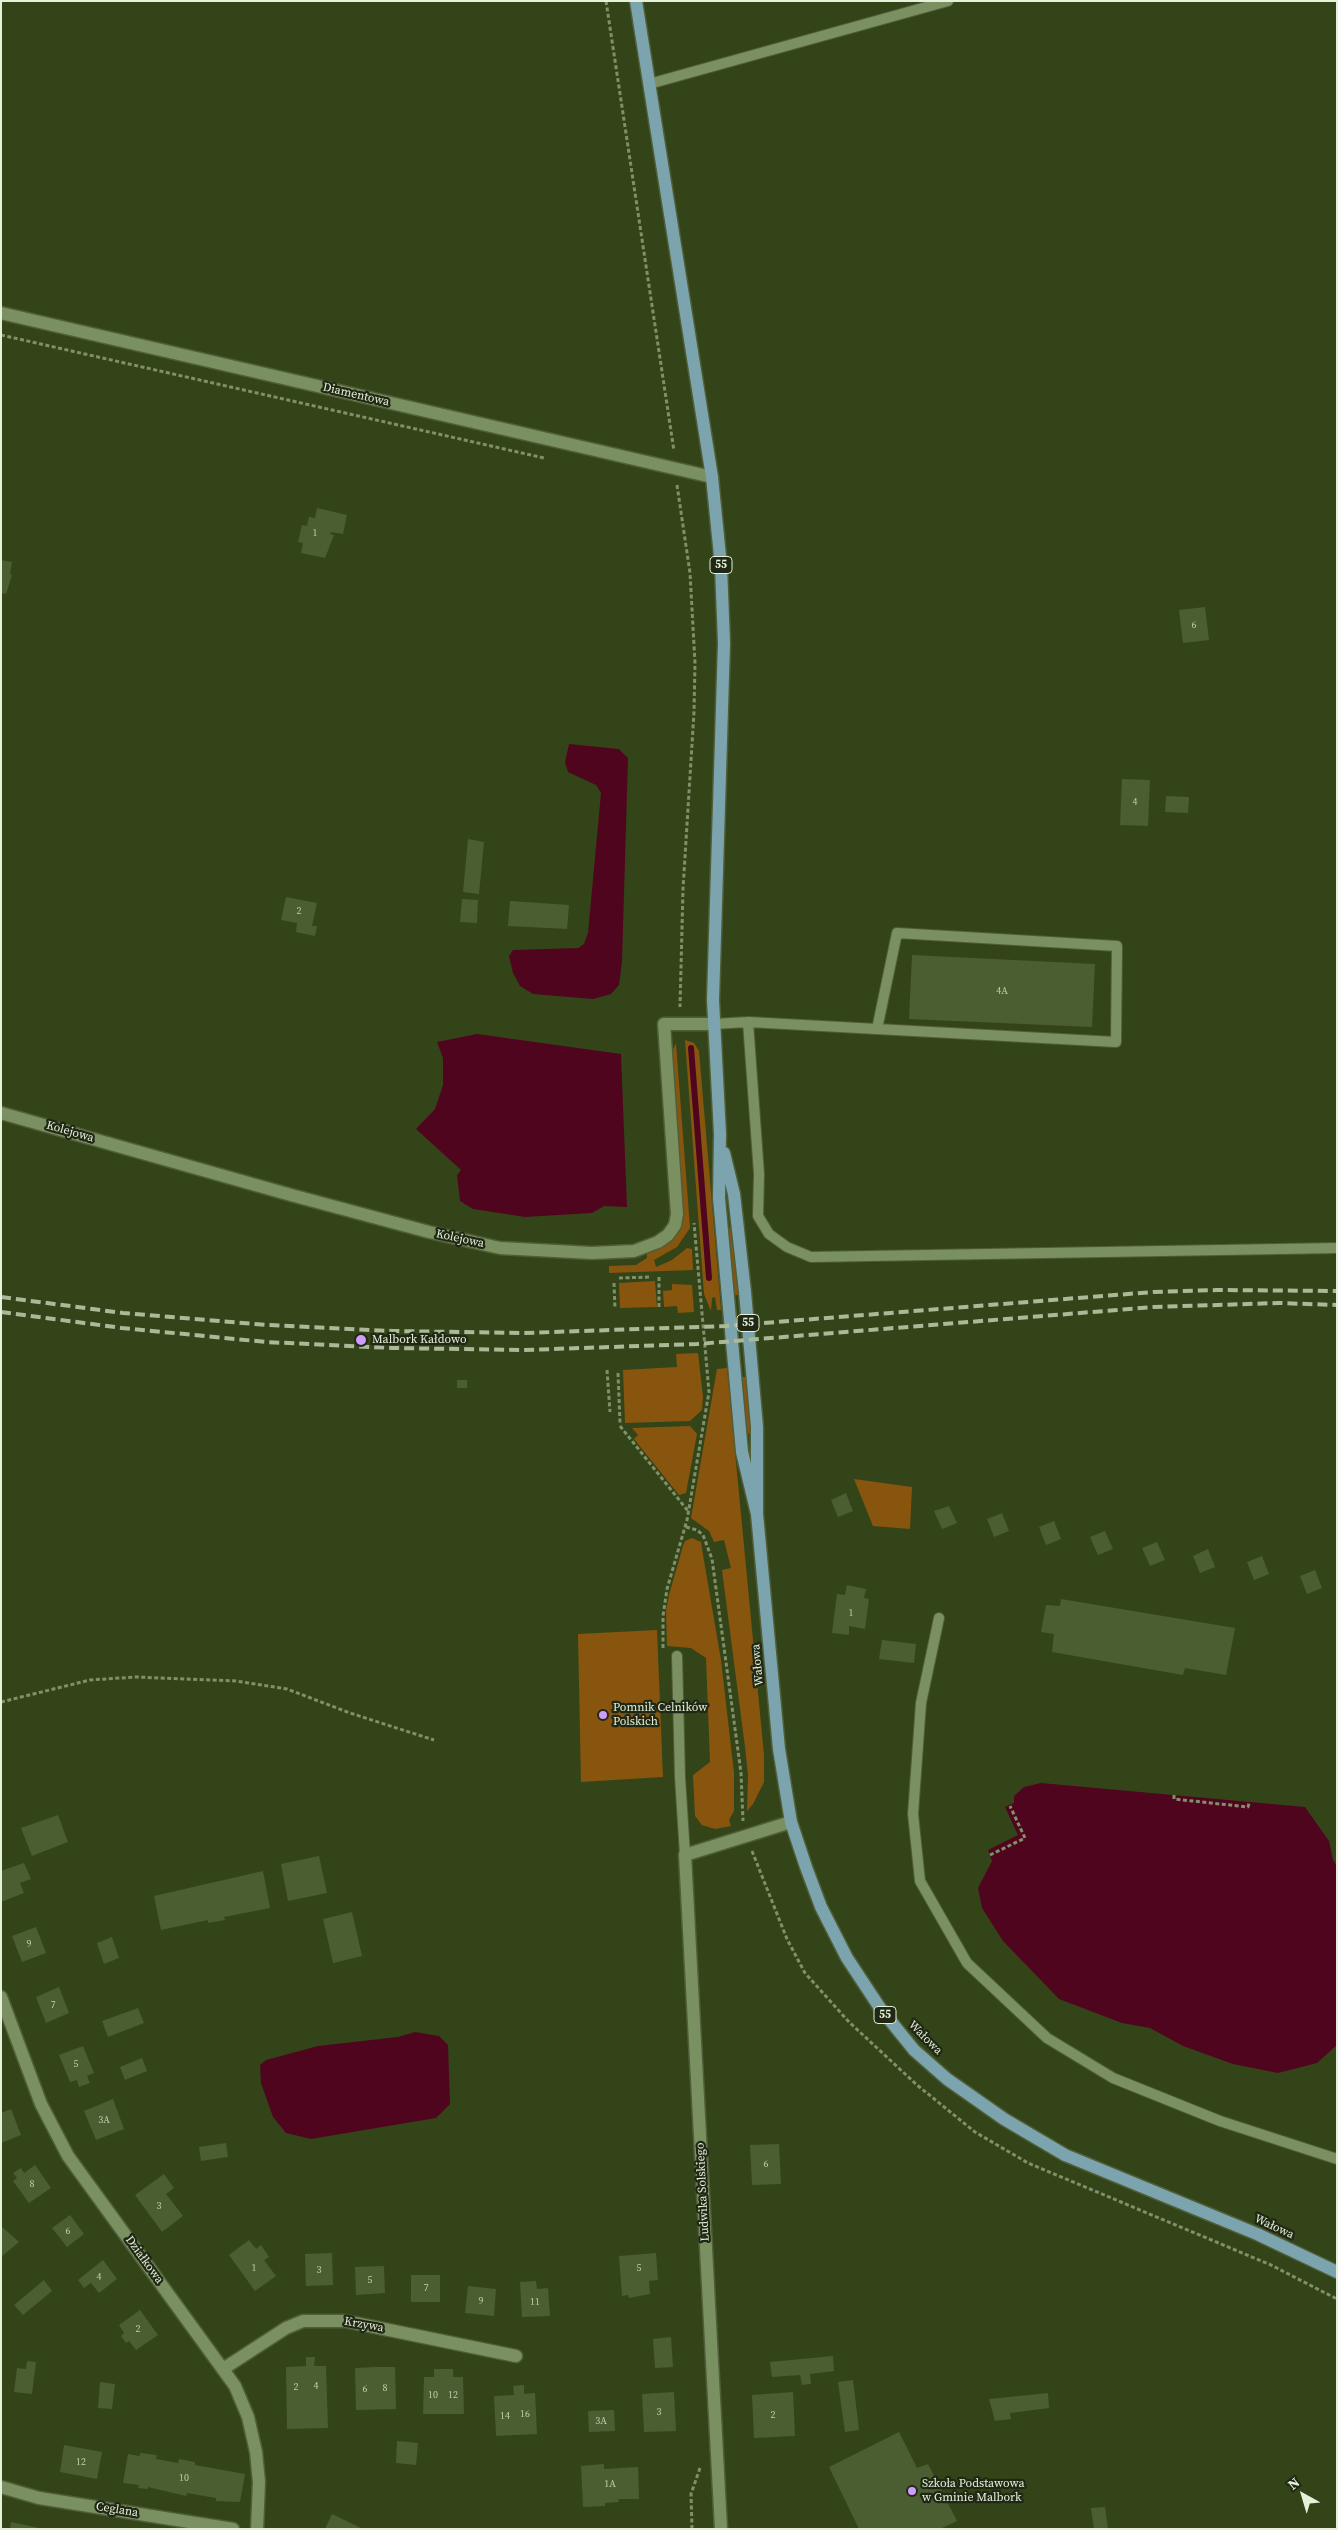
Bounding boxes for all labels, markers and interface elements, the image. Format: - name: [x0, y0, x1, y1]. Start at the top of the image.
- street label: Diamentowa: [321, 380, 391, 410]
- house number: 1: [313, 527, 317, 539]
- road number: 55: [710, 556, 732, 574]
- house number: 6: [1192, 619, 1196, 631]
- house number: 4: [1133, 796, 1137, 808]
- house number: 2: [297, 905, 301, 917]
- house number: 4A: [996, 985, 1008, 997]
- street label: Kolejowa: [45, 1118, 95, 1146]
- street label: Kolejowa: [435, 1227, 485, 1251]
- road number: 55: [737, 1315, 759, 1332]
- marker: Malbork Kałdowo: [354, 1333, 368, 1347]
- place label: Malbork Kałdowo: [372, 1333, 467, 1347]
- house number: 1: [849, 1607, 853, 1619]
- street label: Wałowa: [749, 1643, 767, 1687]
- place label: Pomnik Celników Polskich: [613, 1701, 708, 1729]
- marker: Pomnik Celników Polskich: [597, 1709, 609, 1721]
- house number: 9: [27, 1938, 31, 1950]
- house number: 7: [51, 1999, 55, 2011]
- road number: 55: [874, 2006, 896, 2024]
- street label: Wałowa: [905, 2018, 945, 2058]
- house number: 5: [74, 2058, 78, 2070]
- house number: 3A: [98, 2114, 110, 2126]
- street label: Ludwika Solskiego: [693, 2142, 713, 2242]
- house number: 6: [764, 2158, 768, 2170]
- house number: 8: [30, 2178, 34, 2190]
- house number: 3: [157, 2200, 161, 2212]
- street label: Wałowa: [1252, 2212, 1296, 2242]
- house number: 6: [66, 2225, 70, 2237]
- street label: Działkowa: [122, 2233, 166, 2287]
- house number: 1: [252, 2262, 256, 2274]
- house number: 5: [637, 2262, 641, 2274]
- house number: 3: [317, 2264, 321, 2276]
- house number: 4: [97, 2271, 101, 2283]
- house number: 5: [368, 2274, 372, 2286]
- house number: 7: [424, 2282, 428, 2294]
- house number: 9: [479, 2295, 483, 2307]
- house number: 11: [530, 2296, 540, 2308]
- street label: Krzywa: [343, 2314, 385, 2336]
- house number: 2: [136, 2323, 140, 2335]
- house number: 4: [314, 2380, 318, 2392]
- house number: 2: [294, 2381, 298, 2393]
- house number: 8: [383, 2382, 387, 2394]
- house number: 6: [363, 2383, 367, 2395]
- house number: 10: [428, 2389, 438, 2401]
- house number: 12: [448, 2389, 458, 2401]
- house number: 3: [657, 2406, 661, 2418]
- house number: 16: [520, 2408, 530, 2420]
- house number: 2: [771, 2409, 775, 2421]
- house number: 14: [500, 2410, 510, 2422]
- house number: 3A: [595, 2415, 607, 2427]
- house number: 12: [76, 2456, 86, 2468]
- north arrow: [1278, 2470, 1328, 2520]
- house number: 10: [179, 2472, 189, 2484]
- text: N: [1283, 2472, 1304, 2494]
- place label: Szkoła Podstawowa w Gminie Malbork: [922, 2477, 1025, 2505]
- house number: 1A: [604, 2478, 616, 2490]
- marker: Szkoła Podstawowa w Gminie Malbork: [906, 2485, 918, 2497]
- street label: Ceglana: [95, 2500, 139, 2520]

